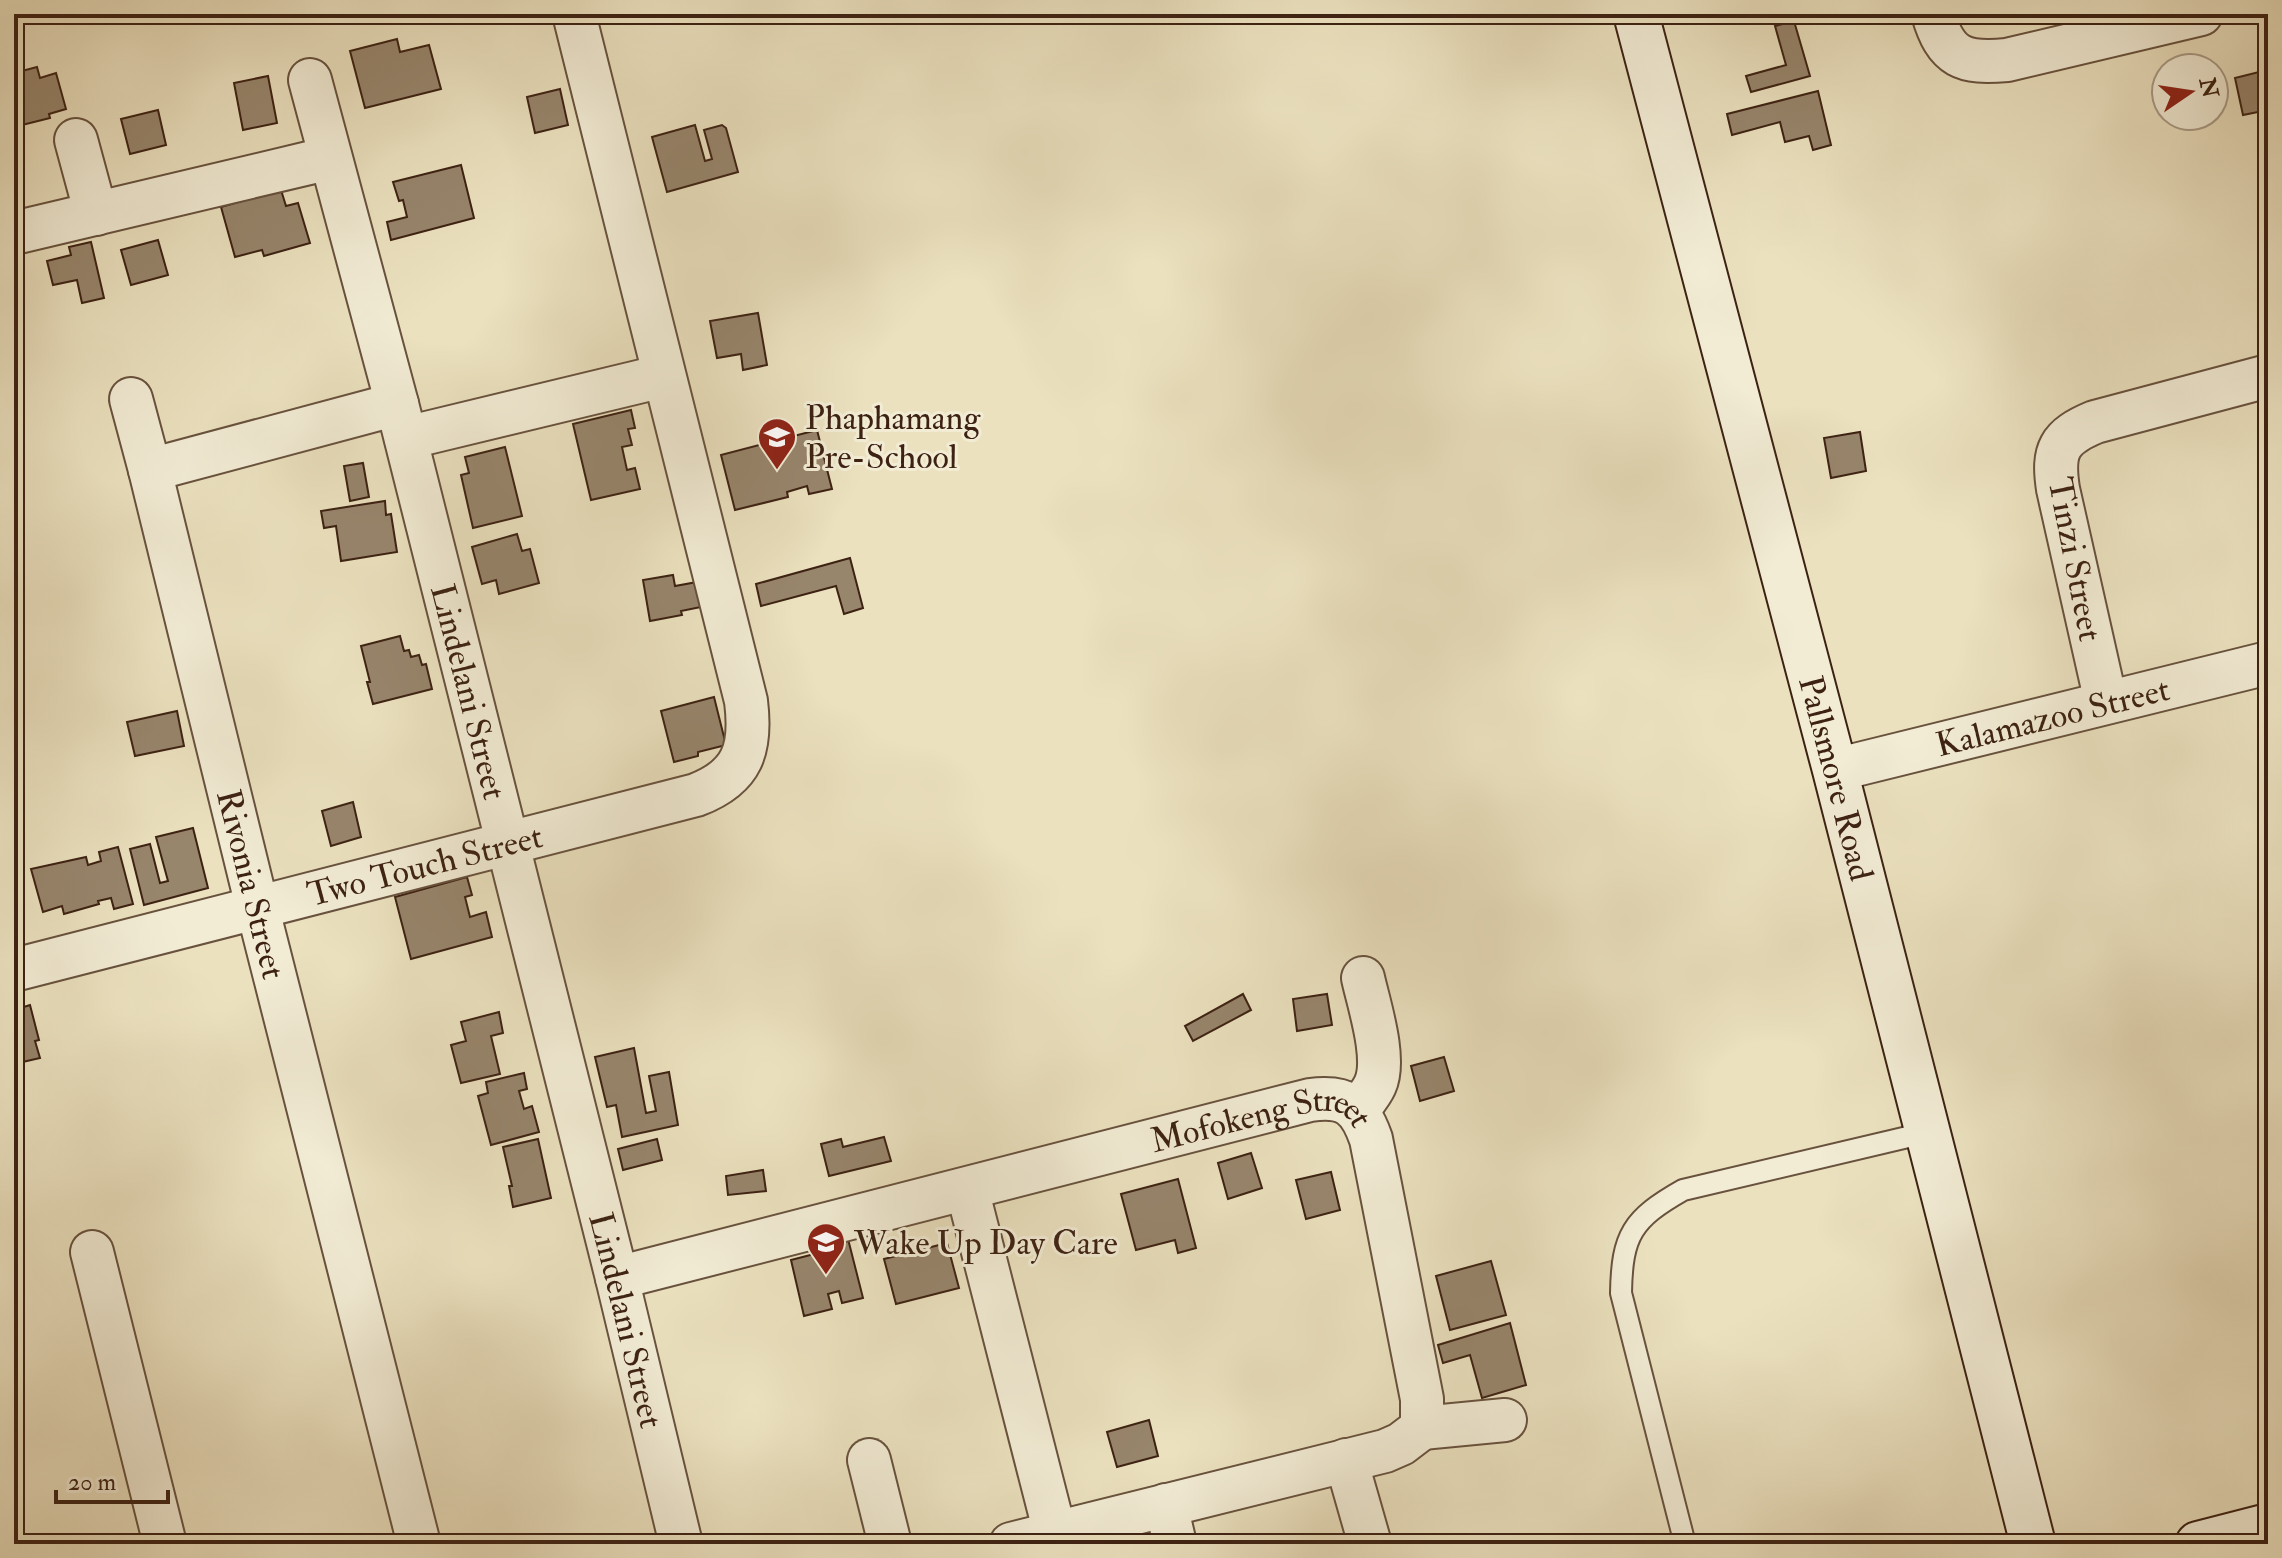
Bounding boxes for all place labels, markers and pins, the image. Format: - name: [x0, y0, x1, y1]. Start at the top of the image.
- place label: Phaphamang Pre-School: [805, 397, 981, 479]
- school or university icon: Phaphamang Pre-School: [756, 416, 798, 471]
- school or university icon: Wake Up Day Care: [805, 1221, 847, 1276]
- place label: Wake Up Day Care: [853, 1222, 1118, 1265]

